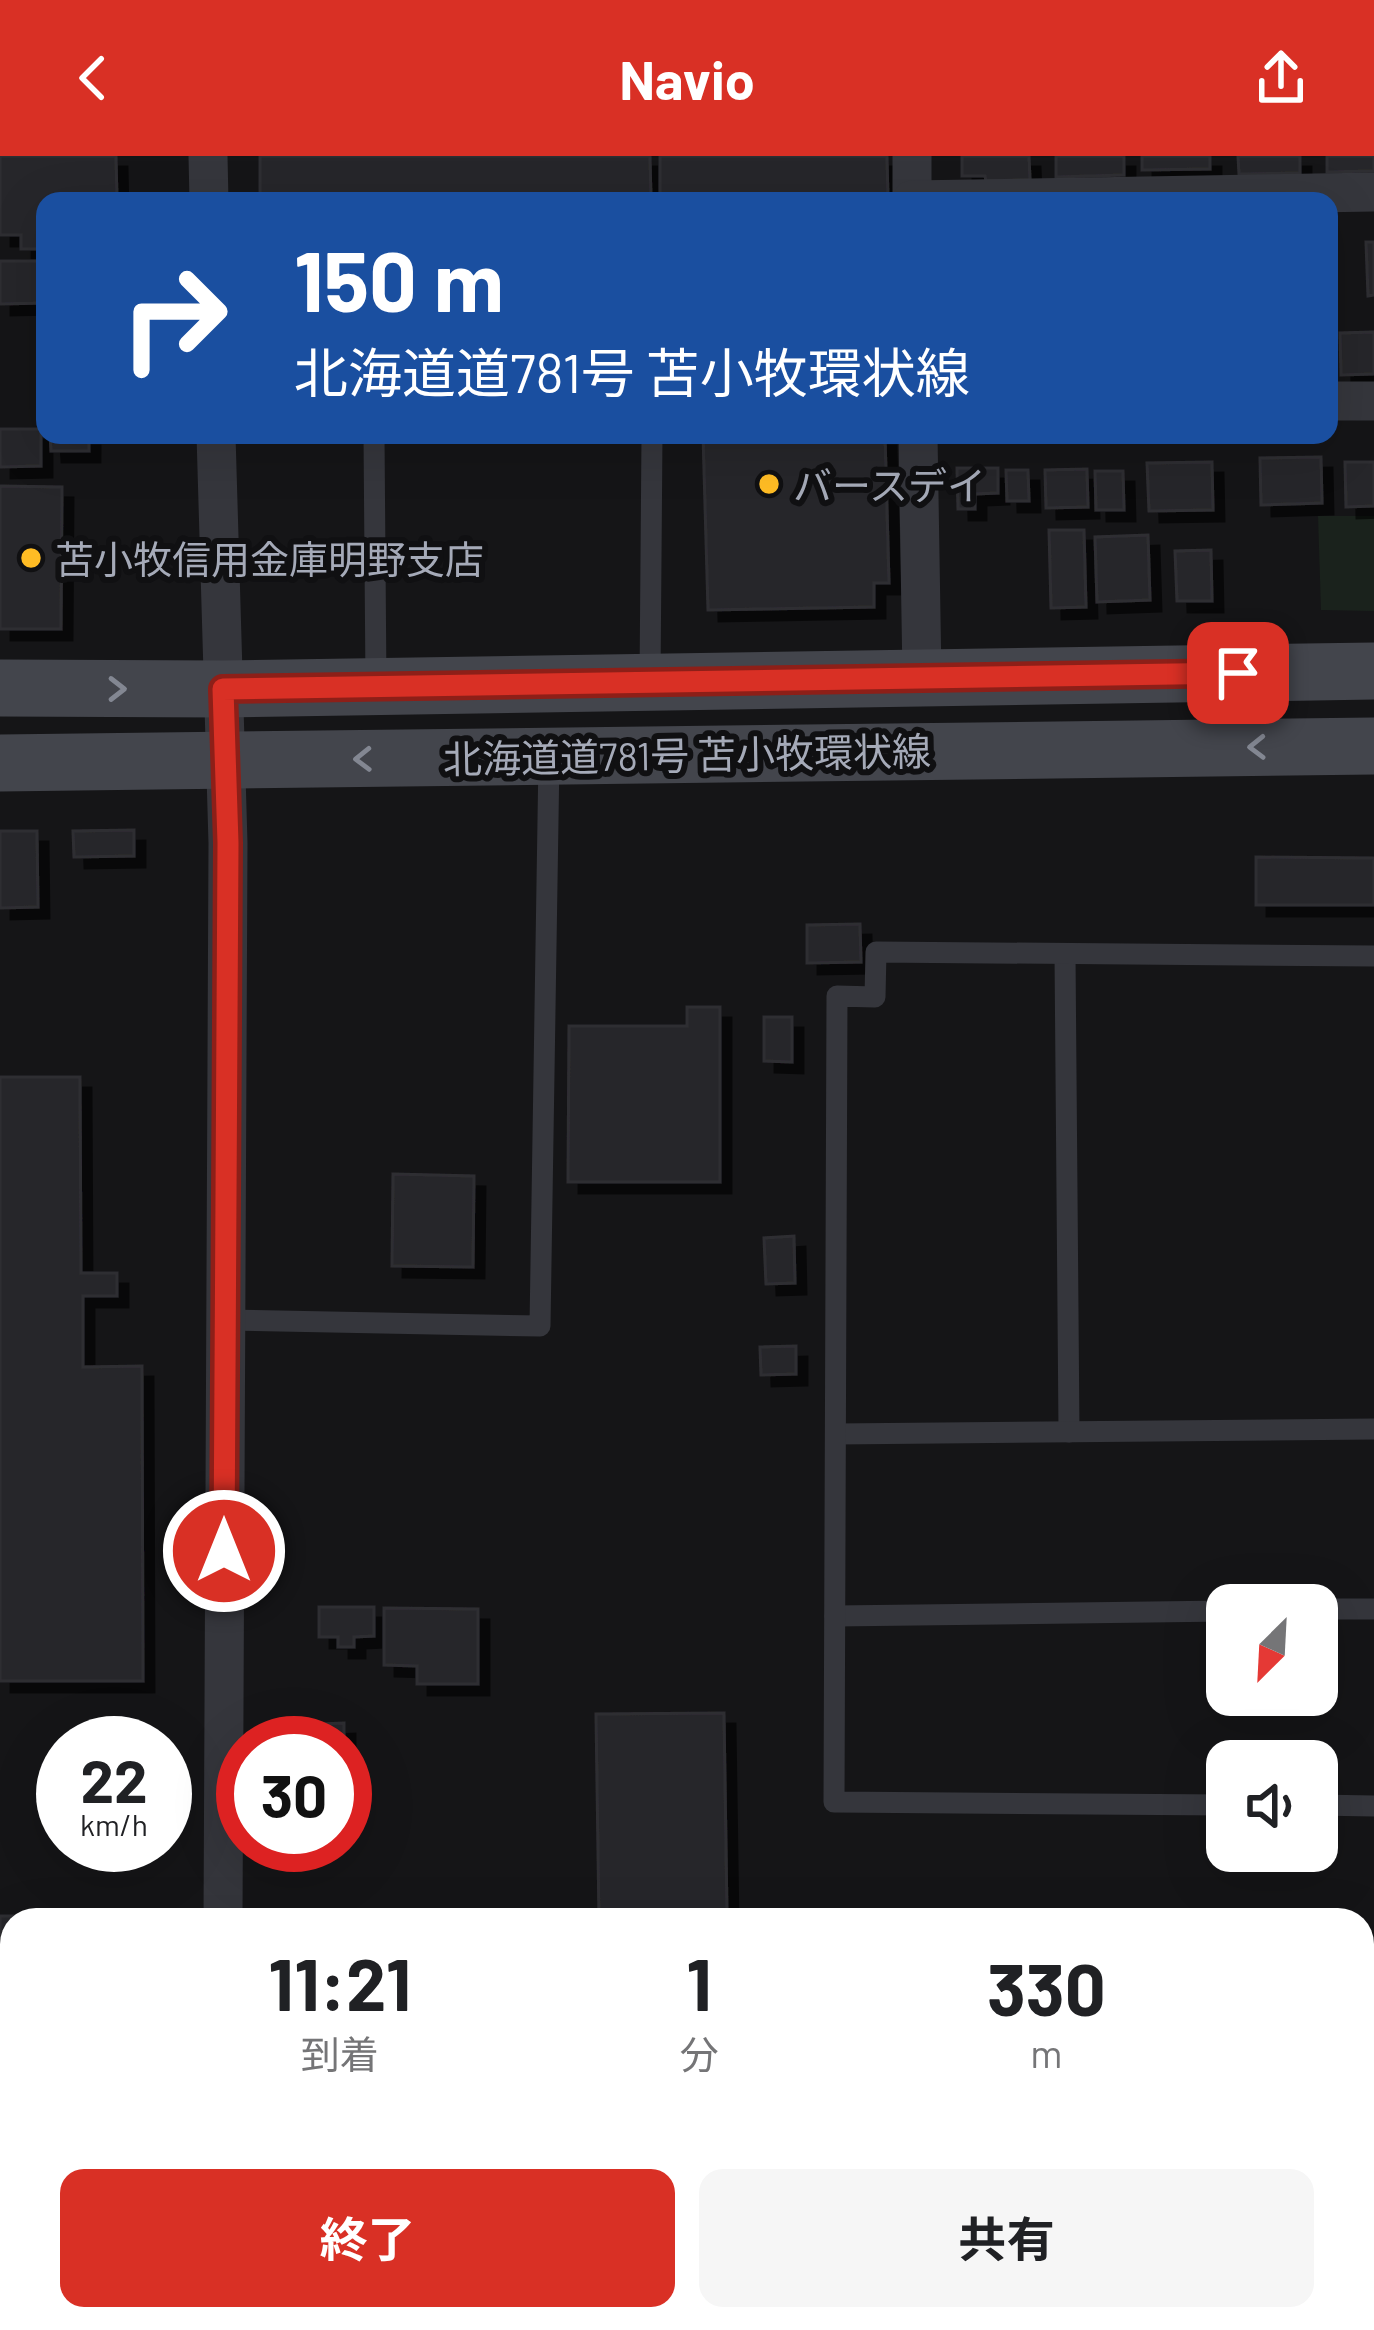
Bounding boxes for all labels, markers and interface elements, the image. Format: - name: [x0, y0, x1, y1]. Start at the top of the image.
- icon: back: [60, 45, 126, 111]
- icon: share: [1248, 45, 1314, 111]
- text: Navio: [619, 46, 755, 111]
- text: 150 m: [294, 228, 504, 329]
- icon: right: [96, 240, 252, 396]
- text: 北海道道781号 苫小牧環状線: [294, 339, 970, 404]
- place label: バースデイ: [793, 461, 986, 508]
- marker: バースデイ: [756, 471, 782, 497]
- place label: 苫小牧信用金庫明野支店: [55, 535, 484, 582]
- marker: 苫小牧信用金庫明野支店: [18, 545, 44, 571]
- pin: [1187, 622, 1289, 724]
- icon: arrive: [1205, 640, 1271, 706]
- one-way arrow: [108, 675, 127, 701]
- street label: 北海道道781号 苫小牧環状線: [443, 726, 931, 782]
- one-way arrow: [1247, 734, 1265, 760]
- one-way arrow: [353, 745, 372, 771]
- position arrow: [161, 1488, 287, 1614]
- north arrow: [1206, 1584, 1338, 1716]
- map controls: [1206, 1584, 1338, 1872]
- speed limit sign: 30: [216, 1716, 372, 1872]
- button: sound: [1206, 1740, 1338, 1872]
- text: 22: [80, 1743, 148, 1815]
- text: km/h: [80, 1806, 148, 1842]
- text: 11:21: [268, 1939, 411, 2025]
- text: 1: [686, 1939, 712, 2025]
- text: 330: [987, 1944, 1106, 2030]
- text: m: [1030, 2029, 1062, 2076]
- text: 到着: [301, 2030, 379, 2077]
- text: 分: [680, 2030, 719, 2077]
- button: 終了: [60, 2169, 675, 2307]
- button: 共有: [699, 2169, 1314, 2307]

